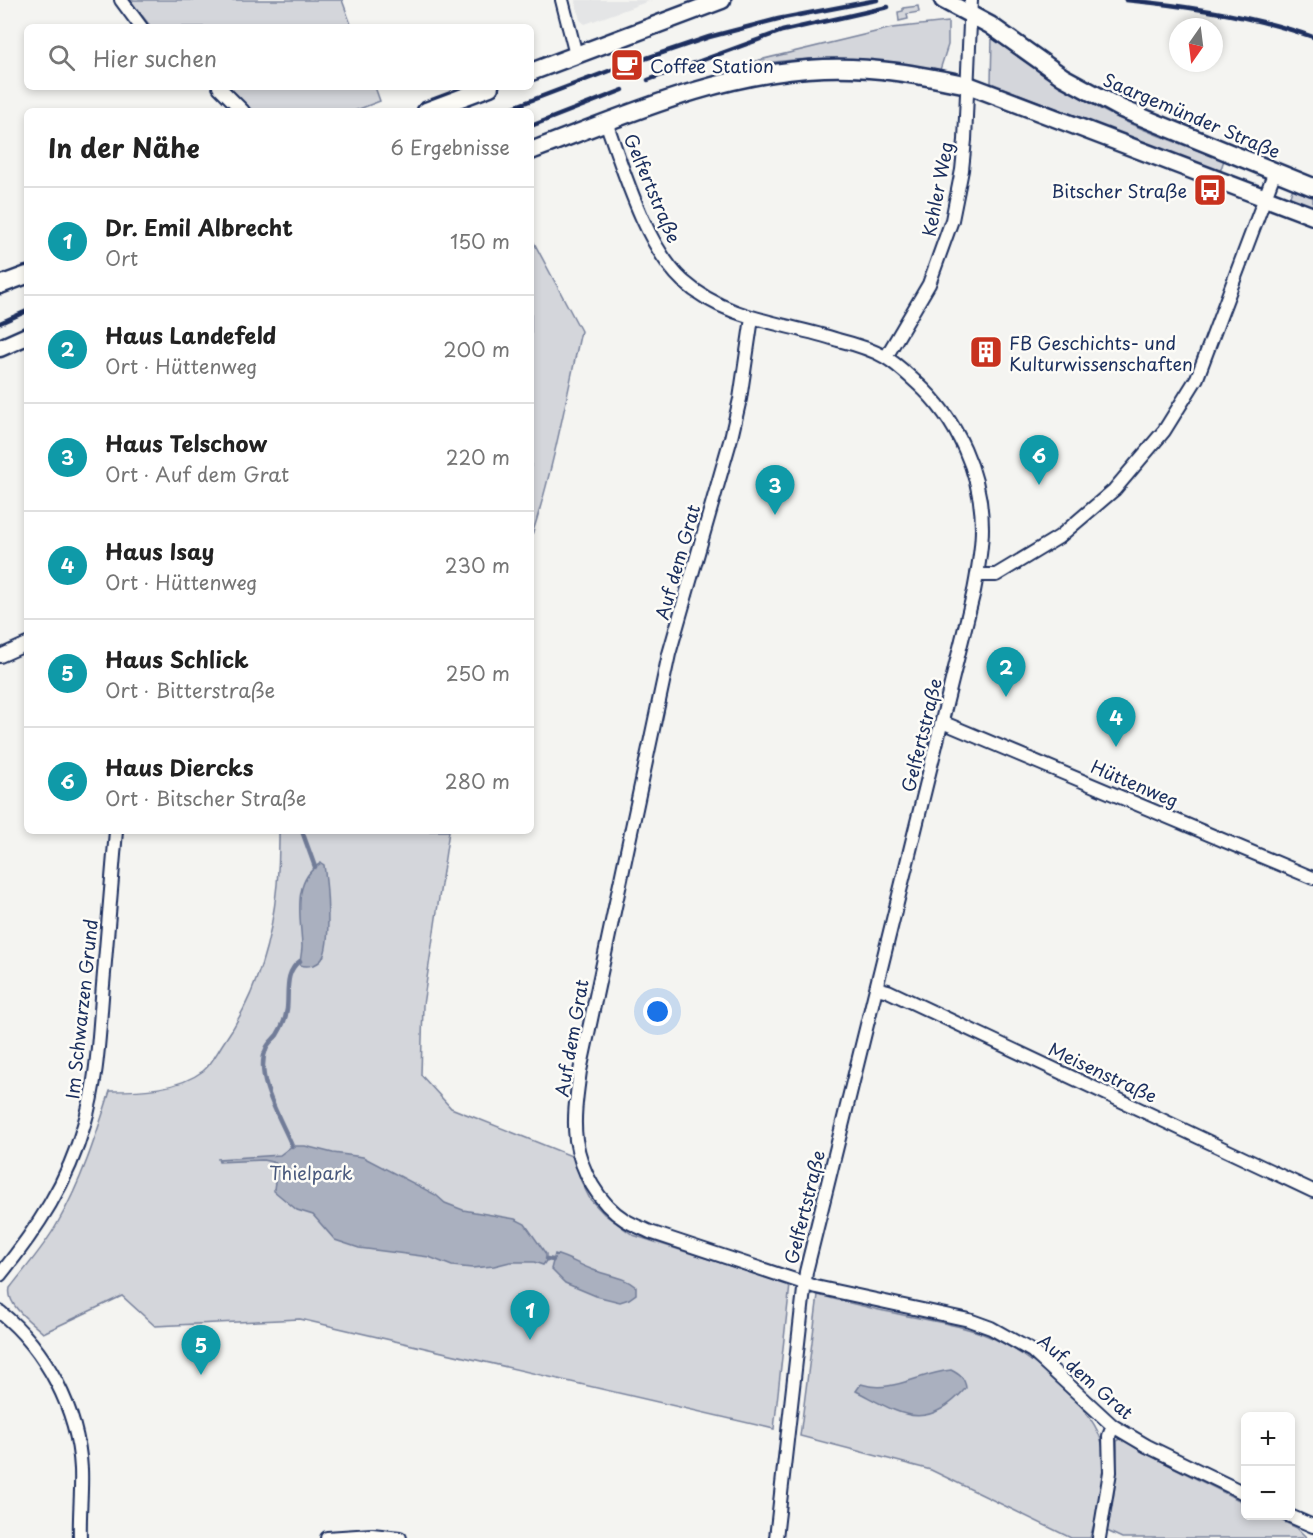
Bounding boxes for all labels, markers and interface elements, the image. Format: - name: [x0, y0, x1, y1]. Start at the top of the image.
- north arrow: [1169, 18, 1223, 72]
- search box: [24, 24, 534, 90]
- icon: search: [45, 41, 78, 74]
- text: Hier suchen: [93, 41, 217, 74]
- cafe icon: Coffee Station: [609, 47, 645, 83]
- place label: Coffee Station: [650, 52, 774, 79]
- street label: Saargemünder Straße: [1099, 65, 1285, 165]
- text: In der Nähe: [48, 128, 200, 167]
- street label: Gelfertstraße: [618, 129, 688, 247]
- text: 6 Ergebnisse: [390, 132, 510, 162]
- street label: Kehler Weg: [915, 139, 959, 239]
- bus stop icon: Bitscher Straße: [1192, 172, 1228, 208]
- place label: Bitscher Straße: [1051, 177, 1187, 204]
- text: Dr. Emil Albrecht: [105, 210, 293, 243]
- text: 1: [63, 226, 72, 256]
- text: 150 m: [450, 226, 510, 256]
- text: Ort: [105, 243, 138, 273]
- text: Haus Landefeld: [105, 318, 276, 351]
- place label: FB Geschichts- und Kulturwissenschaften: [1009, 329, 1193, 377]
- text: 2: [60, 334, 75, 364]
- text: 200 m: [443, 334, 510, 364]
- building icon: FB Geschichts- und Kulturwissenschaften: [968, 334, 1004, 370]
- text: Ort · Hüttenweg: [105, 351, 258, 381]
- text: Haus Telschow: [105, 426, 267, 459]
- pin: 6: [1020, 436, 1058, 485]
- text: 3: [61, 442, 74, 472]
- text: 220 m: [446, 442, 510, 472]
- text: Ort · Auf dem Grat: [105, 459, 289, 489]
- pin: 3: [756, 466, 794, 515]
- street label: Auf dem Grat: [648, 501, 706, 623]
- text: Haus Isay: [105, 534, 214, 567]
- text: 4: [61, 550, 74, 580]
- text: 230 m: [445, 550, 510, 580]
- text: Ort · Hüttenweg: [105, 567, 258, 597]
- text: Haus Schlick: [105, 642, 249, 675]
- pin: 2: [986, 648, 1026, 697]
- text: 5: [61, 658, 74, 688]
- text: 250 m: [446, 658, 510, 688]
- text: Ort · Bitterstraße: [105, 675, 275, 705]
- street label: Gelfertstraße: [894, 675, 948, 795]
- pin: 4: [1096, 698, 1136, 747]
- text: Haus Diercks: [105, 750, 253, 783]
- street label: Hüttenweg: [1087, 752, 1183, 814]
- text: 6: [60, 766, 75, 796]
- text: 280 m: [445, 766, 510, 796]
- text: Ort · Bitscher Straße: [105, 783, 306, 813]
- street label: Im Schwarzen Grund: [58, 918, 104, 1100]
- street label: Auf dem Grat: [547, 977, 595, 1099]
- your location: [643, 997, 672, 1026]
- street label: Meisenstraße: [1044, 1035, 1162, 1109]
- street label: Gelfertstraße: [777, 1147, 831, 1267]
- park label: Thielpark: [269, 1159, 353, 1186]
- pin: 1: [510, 1290, 550, 1340]
- pin: 5: [182, 1326, 220, 1375]
- street label: Auf dem Grat: [1032, 1327, 1140, 1425]
- map controls: [1241, 1412, 1295, 1520]
- button: +: [1241, 1412, 1295, 1466]
- button: −: [1241, 1466, 1295, 1520]

